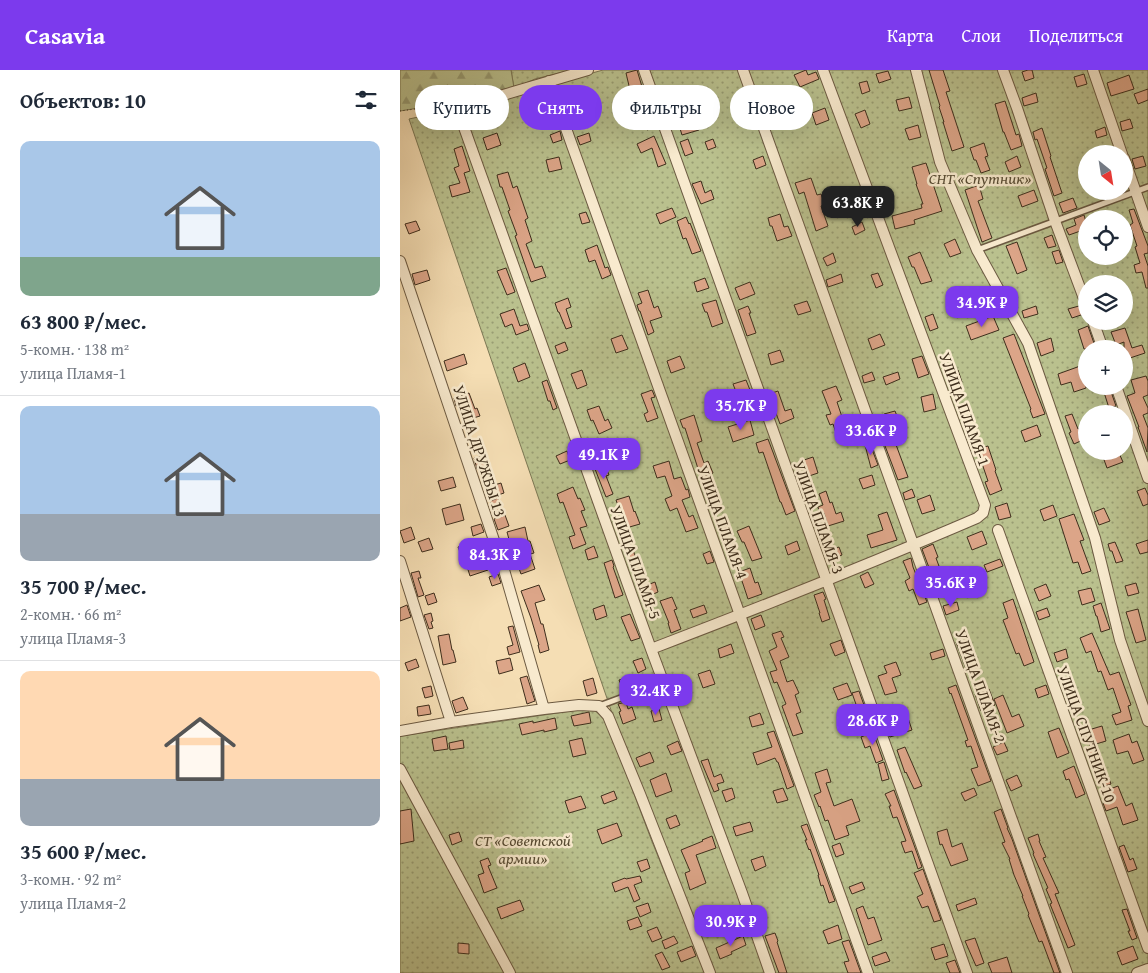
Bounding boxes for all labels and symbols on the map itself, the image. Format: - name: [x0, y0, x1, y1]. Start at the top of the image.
- north arrow: [1078, 145, 1132, 200]
- park label: СНТ «Спутник»: [929, 166, 1031, 190]
- pin: 63.8K ₽: [812, 186, 904, 228]
- pin: 34.9K ₽: [936, 286, 1028, 328]
- street label: УЛИЦА ПЛАМЯ-1: [933, 349, 997, 469]
- street label: УЛИЦА ДРУЖБЫ 13: [447, 382, 513, 520]
- pin: 35.7K ₽: [695, 388, 787, 431]
- pin: 33.6K ₽: [825, 414, 917, 456]
- pin: 49.1K ₽: [558, 438, 650, 480]
- street label: УЛИЦА ПЛАМЯ-3: [787, 457, 851, 577]
- street label: УЛИЦА ПЛАМЯ-4: [691, 462, 755, 583]
- street label: УЛИЦА ПЛАМЯ-5: [604, 502, 668, 622]
- pin: 84.3K ₽: [449, 538, 541, 580]
- pin: 35.6K ₽: [905, 566, 997, 608]
- street label: УЛИЦА ПЛАМЯ-2: [949, 626, 1013, 746]
- street label: УЛИЦА СПУТНИК-10: [1051, 662, 1123, 806]
- pin: 32.4K ₽: [610, 674, 702, 716]
- pin: 28.6K ₽: [827, 704, 919, 746]
- park label: СТ «Советской армии»: [475, 828, 571, 870]
- pin: 30.9K ₽: [685, 904, 777, 947]

